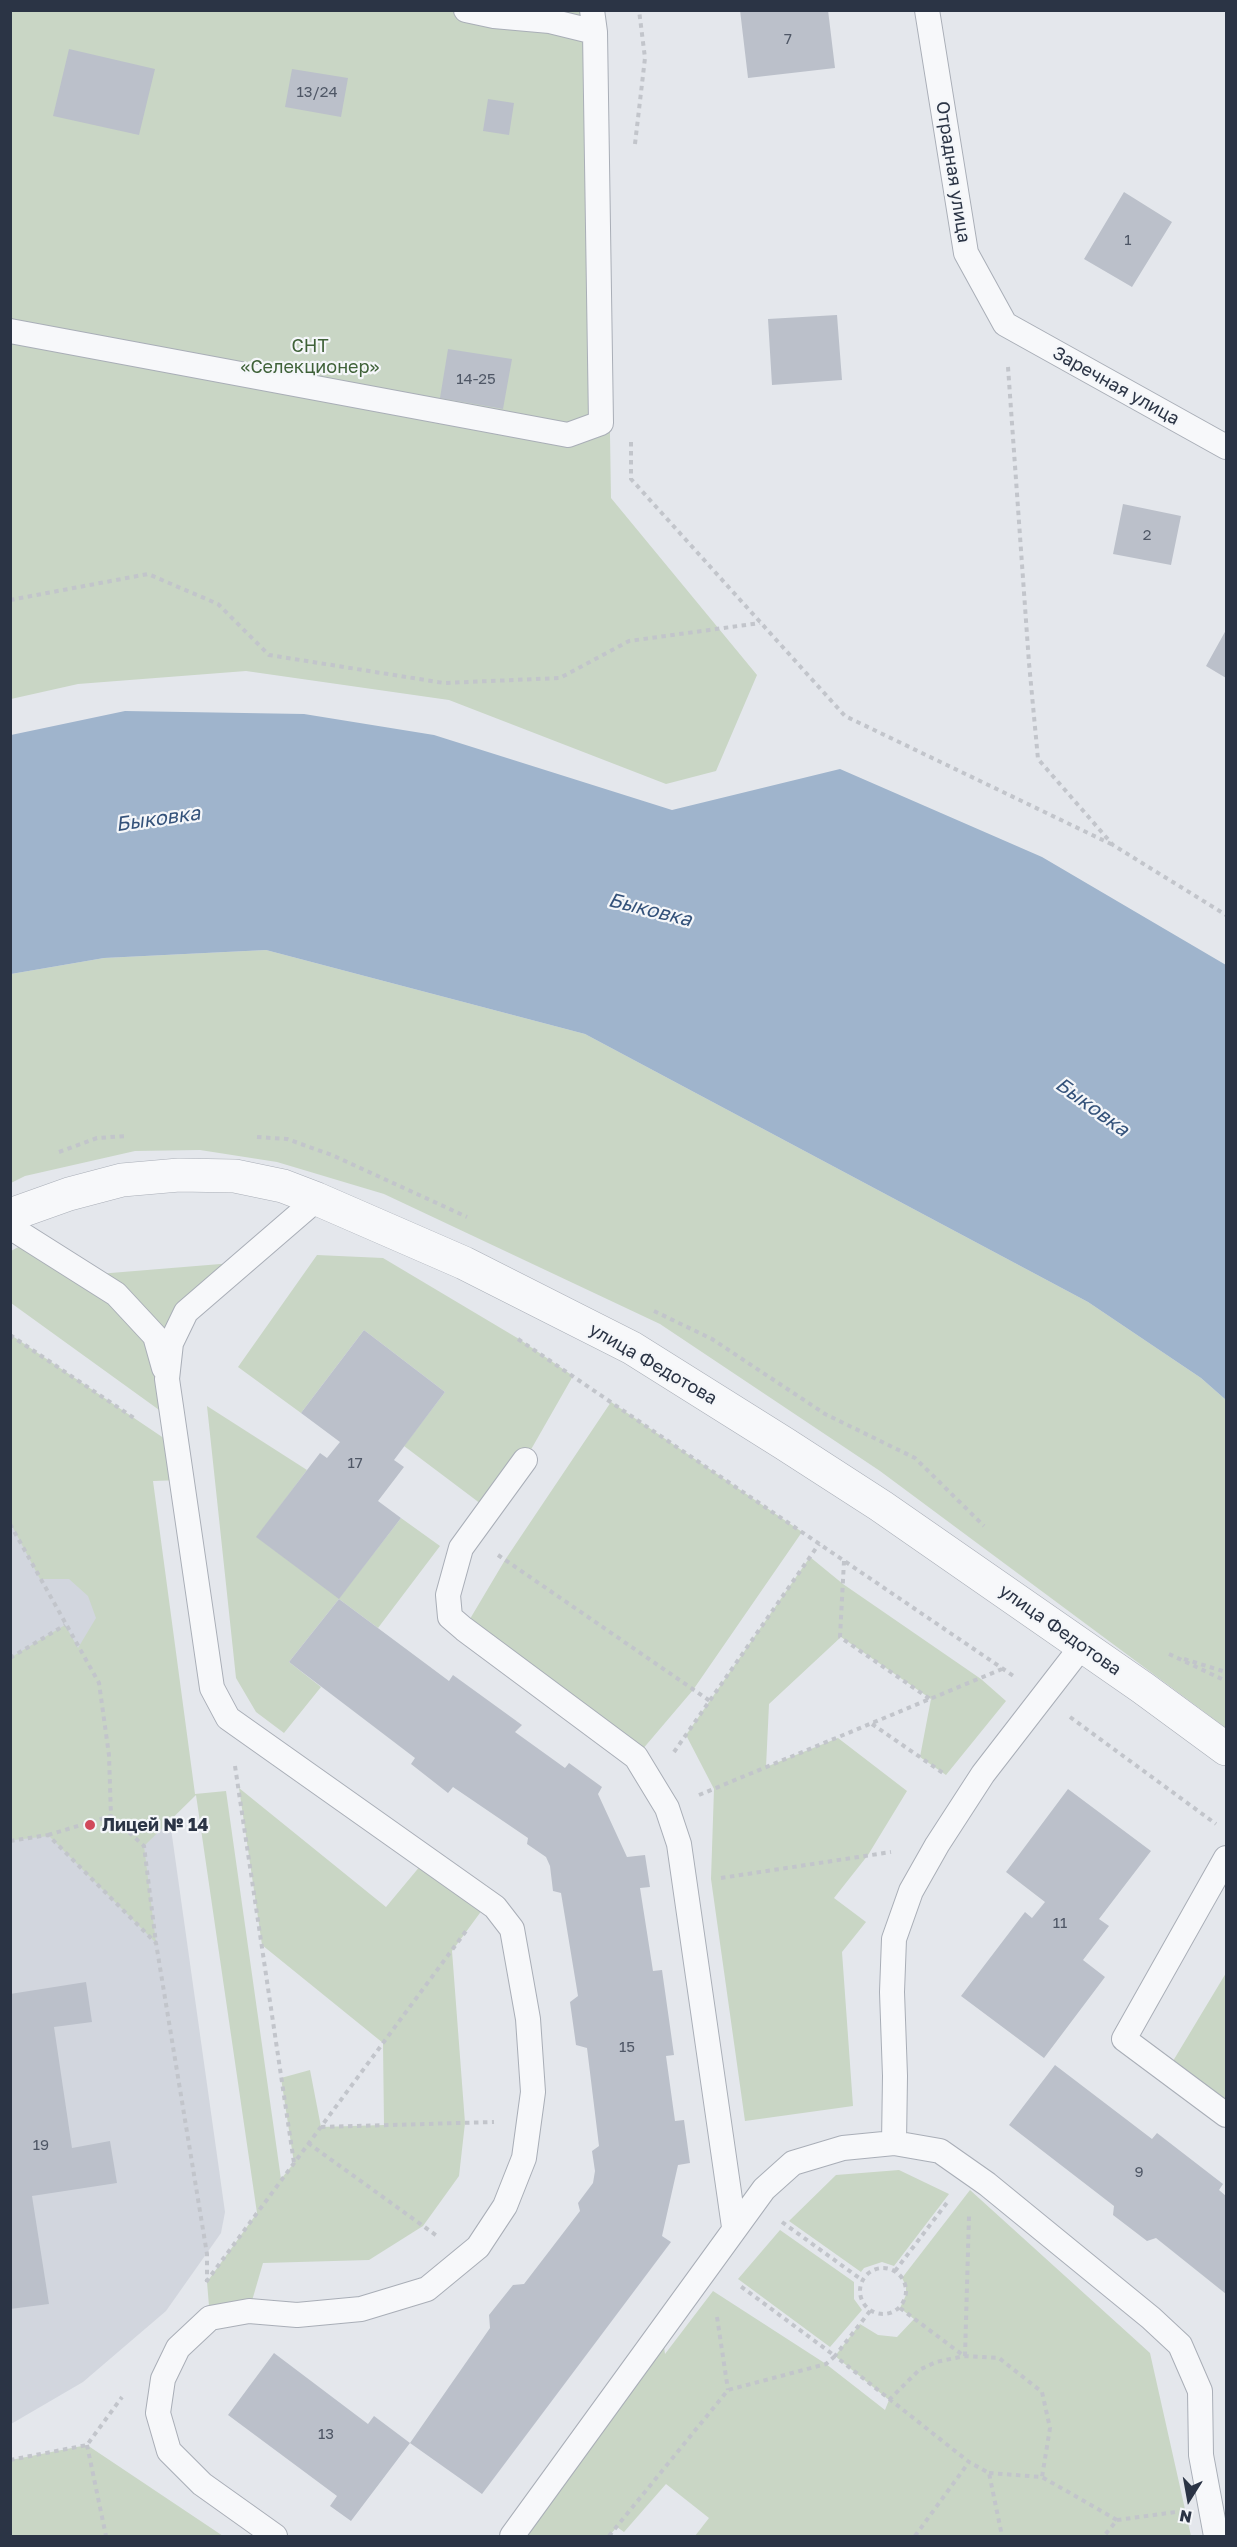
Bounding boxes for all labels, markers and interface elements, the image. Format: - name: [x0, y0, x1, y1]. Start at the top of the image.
- house number: 7: [784, 30, 792, 48]
- house number: 13/24: [296, 83, 338, 101]
- street label: Отрадная улица: [931, 100, 975, 244]
- house number: 1: [1124, 231, 1132, 249]
- park label: СНТ «Селекционер»: [240, 335, 380, 378]
- street label: Заречная улица: [1049, 342, 1183, 430]
- house number: 14-25: [456, 370, 496, 388]
- house number: 2: [1143, 526, 1151, 544]
- water label: Быковка: [114, 801, 202, 837]
- water label: Быковка: [606, 888, 694, 932]
- water label: Быковка: [1051, 1072, 1133, 1142]
- street label: улица Федотова: [585, 1319, 721, 1409]
- house number: 17: [347, 1454, 363, 1472]
- street label: улица Федотова: [995, 1580, 1125, 1680]
- place label: Лицей № 14: [102, 1814, 208, 1836]
- marker: Лицей № 14: [83, 1818, 97, 1832]
- house number: 11: [1053, 1914, 1067, 1932]
- house number: 15: [619, 2038, 635, 2056]
- house number: 19: [33, 2136, 49, 2154]
- house number: 9: [1134, 2163, 1144, 2181]
- house number: 13: [318, 2425, 334, 2443]
- north arrow: [1159, 2469, 1219, 2529]
- text: N: [1178, 2506, 1193, 2528]

